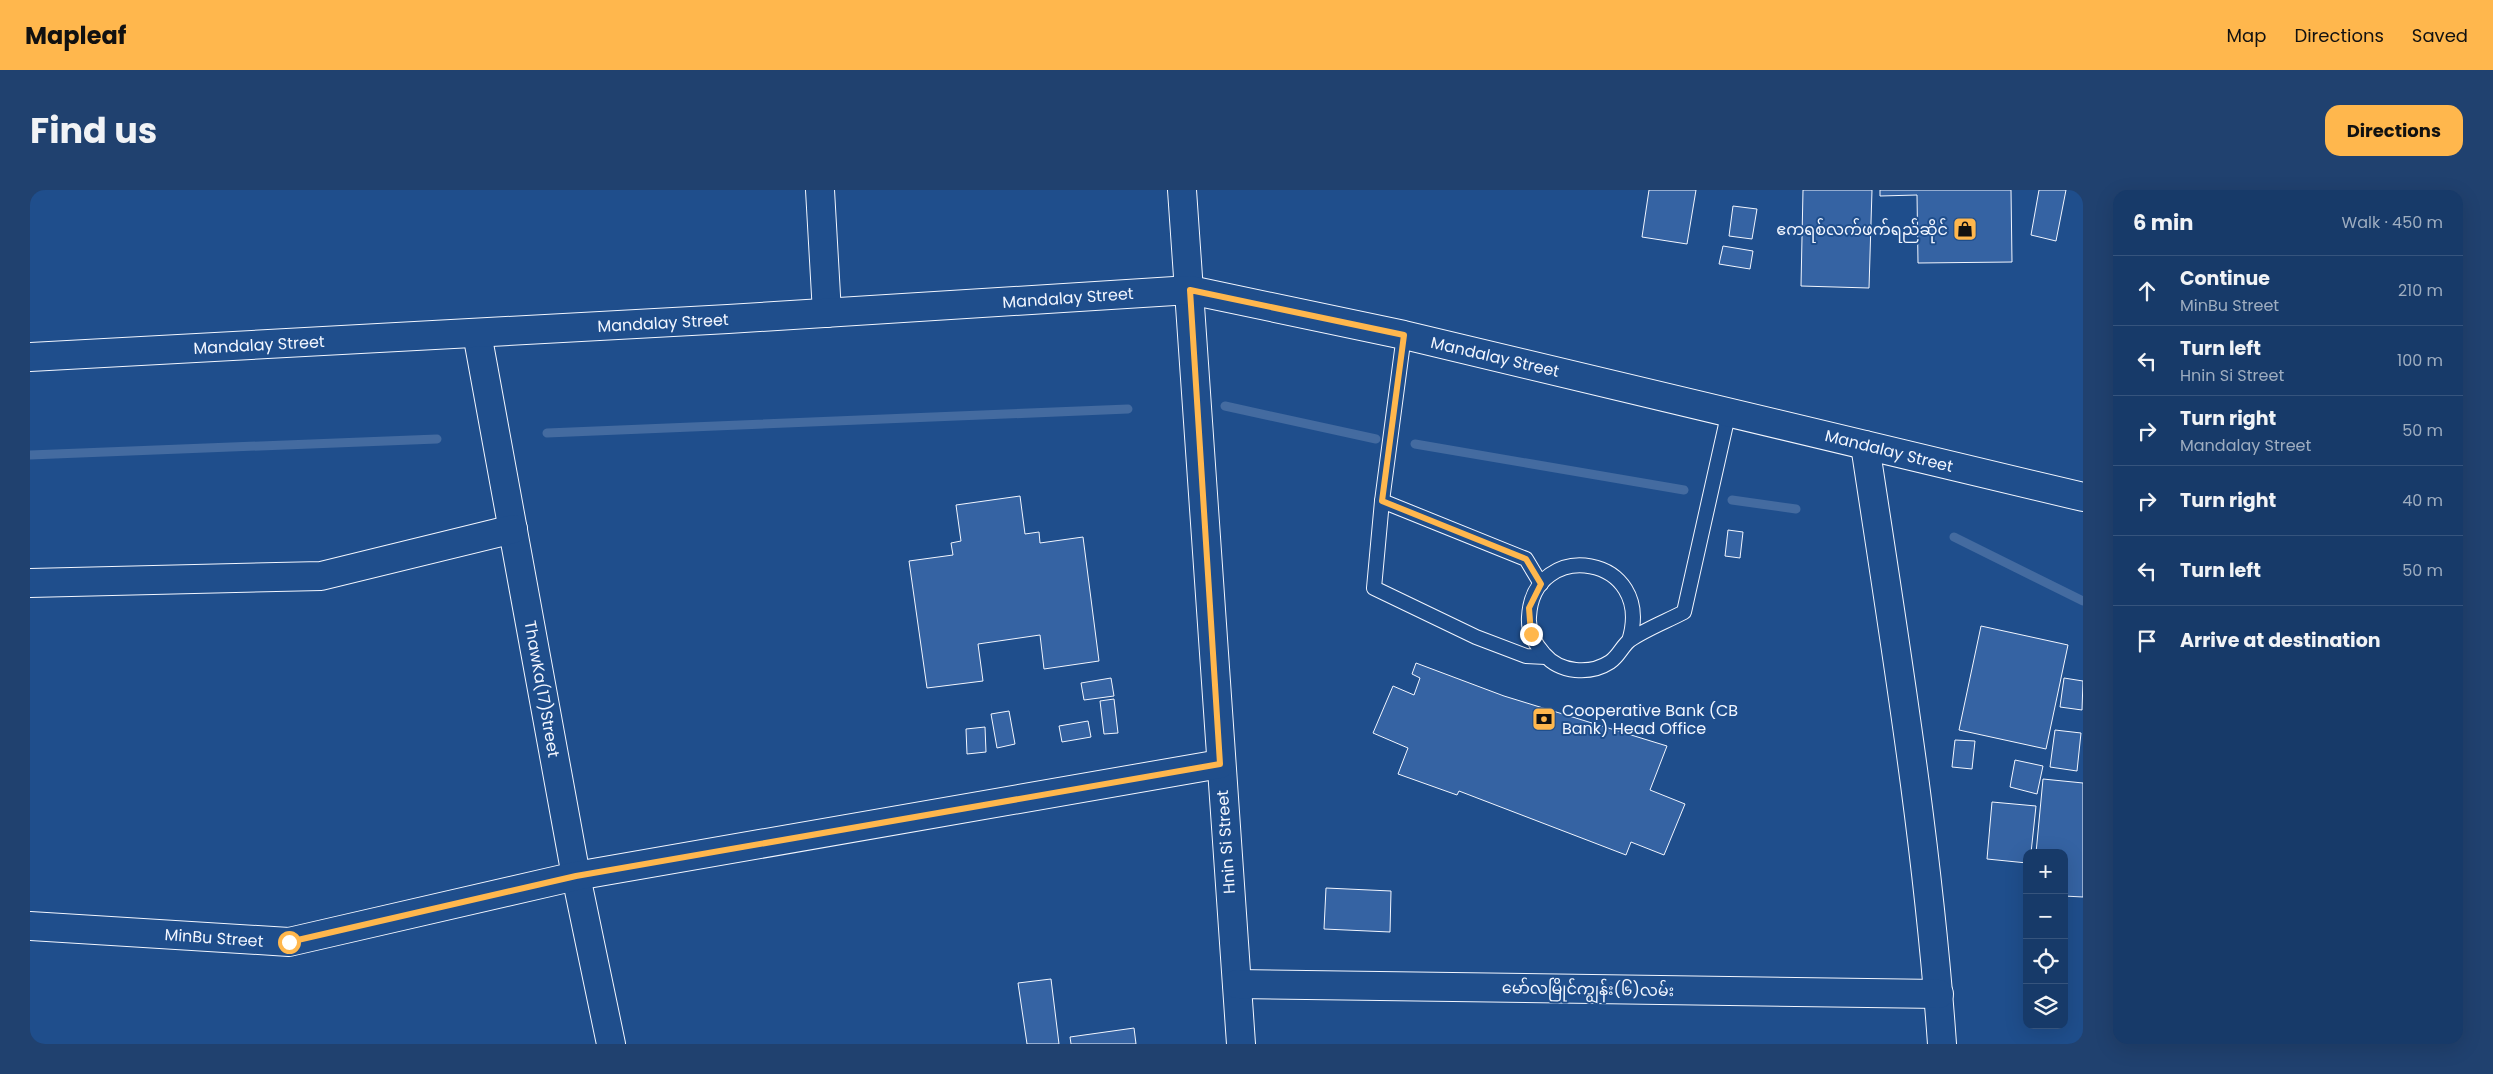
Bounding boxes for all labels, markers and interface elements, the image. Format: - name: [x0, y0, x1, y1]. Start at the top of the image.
- text: Mapleaf: [25, 19, 126, 52]
- text: Map: [2227, 23, 2266, 48]
- text: Directions: [2294, 23, 2384, 48]
- text: Saved: [2412, 23, 2468, 48]
- button: Directions: [2325, 105, 2463, 156]
- text: Find us: [30, 106, 157, 155]
- text: 6 min: [2133, 208, 2193, 237]
- text: Walk · 450 m: [2342, 211, 2443, 234]
- shop icon: ဧကရစ်လက်ဖက်ရည်ဆိုင်: [1952, 216, 1978, 242]
- place label: ဧကရစ်လက်ဖက်ရည်ဆိုင်: [1776, 218, 1948, 244]
- text: Continue: [2180, 265, 2270, 292]
- icon: ahead: [2133, 277, 2161, 305]
- text: 210 m: [2398, 279, 2443, 302]
- street label: Mandalay Street: [1002, 282, 1134, 314]
- text: MinBu Street: [2180, 294, 2279, 317]
- street label: Mandalay Street: [597, 308, 729, 338]
- street label: Mandalay Street: [193, 330, 325, 360]
- street label: Mandalay Street: [1428, 331, 1562, 383]
- text: Turn left: [2180, 335, 2261, 362]
- icon: left: [2133, 347, 2161, 375]
- text: 100 m: [2397, 349, 2443, 372]
- text: Hnin Si Street: [2180, 364, 2284, 387]
- text: Turn right: [2180, 405, 2276, 432]
- icon: right: [2133, 417, 2161, 445]
- text: 50 m: [2402, 419, 2443, 442]
- street label: Mandalay Street: [1822, 424, 1956, 478]
- text: Mandalay Street: [2180, 434, 2311, 457]
- icon: right: [2133, 487, 2161, 515]
- text: Turn right: [2180, 487, 2276, 514]
- text: 40 m: [2402, 489, 2443, 512]
- icon: left: [2133, 557, 2161, 585]
- text: Turn left: [2180, 557, 2261, 584]
- text: 50 m: [2402, 559, 2443, 582]
- street label: ThawKa(17)Street: [519, 619, 565, 759]
- route end: [1520, 623, 1543, 646]
- icon: arrive: [2133, 627, 2161, 655]
- text: Arrive at destination: [2180, 627, 2381, 654]
- place label: Cooperative Bank (CB Bank) Head Office: [1562, 699, 1738, 740]
- bank icon: Cooperative Bank (CB Bank) Head Office: [1531, 706, 1557, 732]
- street label: Hnin Si Street: [1211, 789, 1241, 895]
- map controls: [2023, 849, 2068, 1029]
- button: +: [2023, 849, 2068, 894]
- button: −: [2023, 894, 2068, 939]
- street label: MinBu Street: [164, 923, 264, 953]
- route start: [278, 931, 301, 954]
- button: locate: [2023, 939, 2068, 984]
- street label: မော်လမြိုင်ကျွန်း(၆)လမ်း: [1502, 976, 1674, 1006]
- button: layers: [2023, 984, 2068, 1029]

